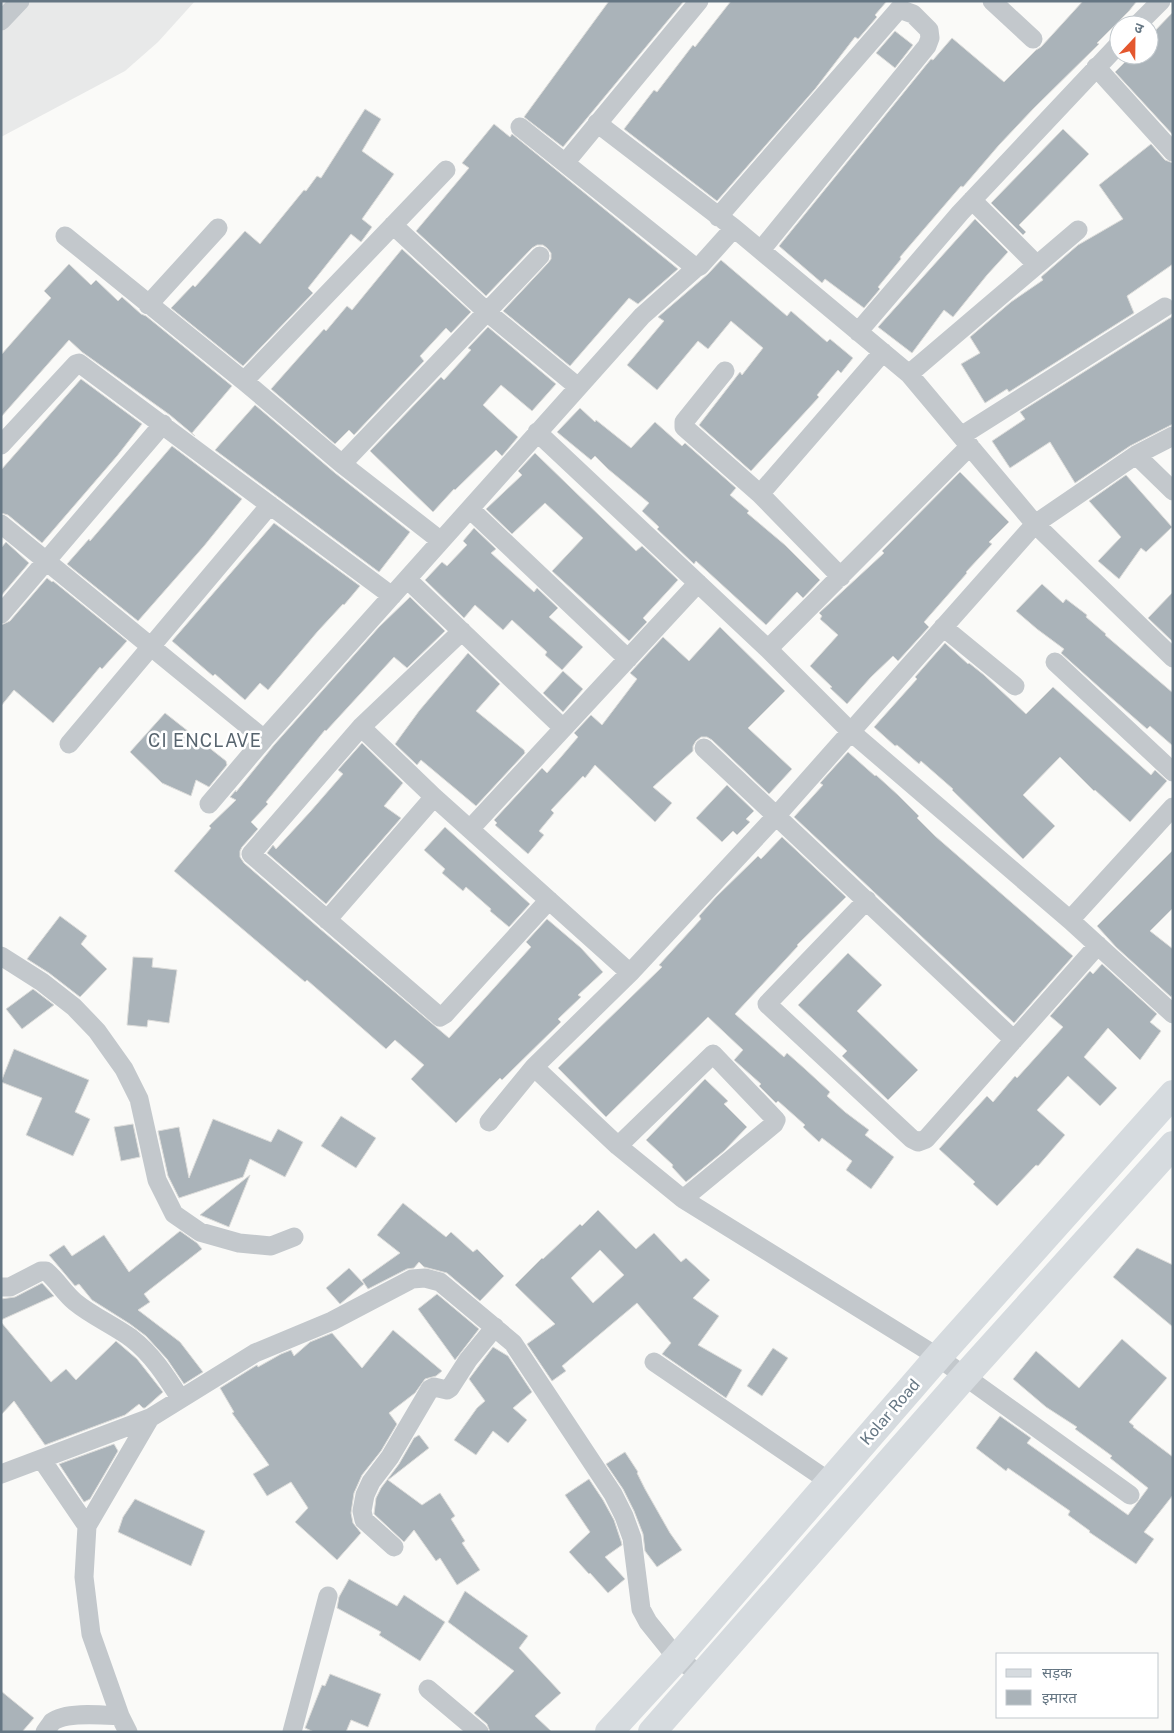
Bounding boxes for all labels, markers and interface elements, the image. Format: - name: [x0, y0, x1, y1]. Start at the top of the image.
- north arrow: [1109, 15, 1159, 65]
- text: उ: [1132, 19, 1146, 37]
- district label: CI ENCLAVE: [148, 730, 262, 751]
- street label: Kolar Road: [856, 1375, 924, 1449]
- legend: [996, 1653, 1159, 1718]
- text: सड़क: [1042, 1664, 1072, 1681]
- text: इमारत: [1042, 1689, 1077, 1706]

